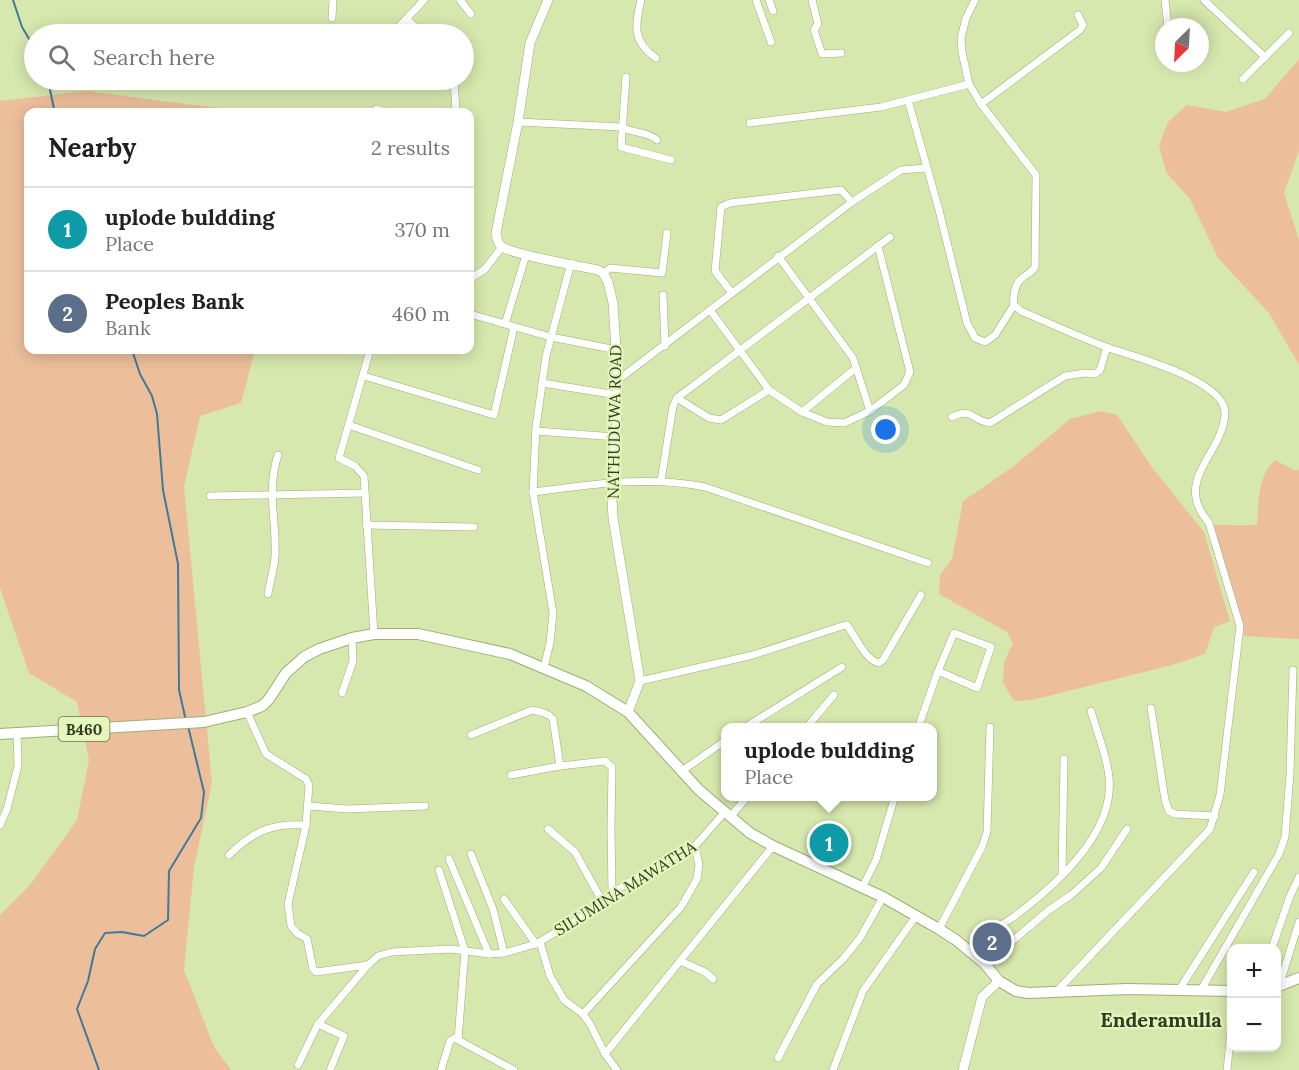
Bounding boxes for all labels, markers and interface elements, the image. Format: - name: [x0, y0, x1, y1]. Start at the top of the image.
- north arrow: [1155, 18, 1209, 72]
- search box: [24, 24, 474, 90]
- icon: search: [45, 41, 78, 74]
- text: Search here: [93, 43, 215, 71]
- text: Nearby: [48, 131, 136, 164]
- text: 2 results: [371, 135, 450, 160]
- text: uplode buldding: [105, 203, 275, 231]
- text: 1: [63, 217, 72, 242]
- text: 370 m: [395, 217, 450, 242]
- text: Place: [105, 231, 154, 256]
- text: Peoples Bank: [105, 287, 244, 315]
- text: 2: [62, 301, 73, 326]
- text: 460 m: [392, 301, 450, 326]
- text: Bank: [105, 315, 151, 340]
- street label: NATHUDUWA ROAD: [603, 345, 625, 499]
- your location: [871, 415, 900, 444]
- road number: B460: [58, 717, 110, 741]
- popup: [721, 723, 937, 801]
- text: uplode buldding: [744, 736, 914, 764]
- text: Place: [744, 764, 793, 789]
- pin: 1: [810, 820, 848, 866]
- street label: SILUMINA MAWATHA: [550, 836, 700, 940]
- pin: 2: [972, 920, 1012, 964]
- map controls: [1227, 944, 1281, 1052]
- button: +: [1227, 944, 1281, 998]
- button: −: [1227, 998, 1281, 1052]
- district label: Enderamulla: [1100, 1007, 1222, 1032]

